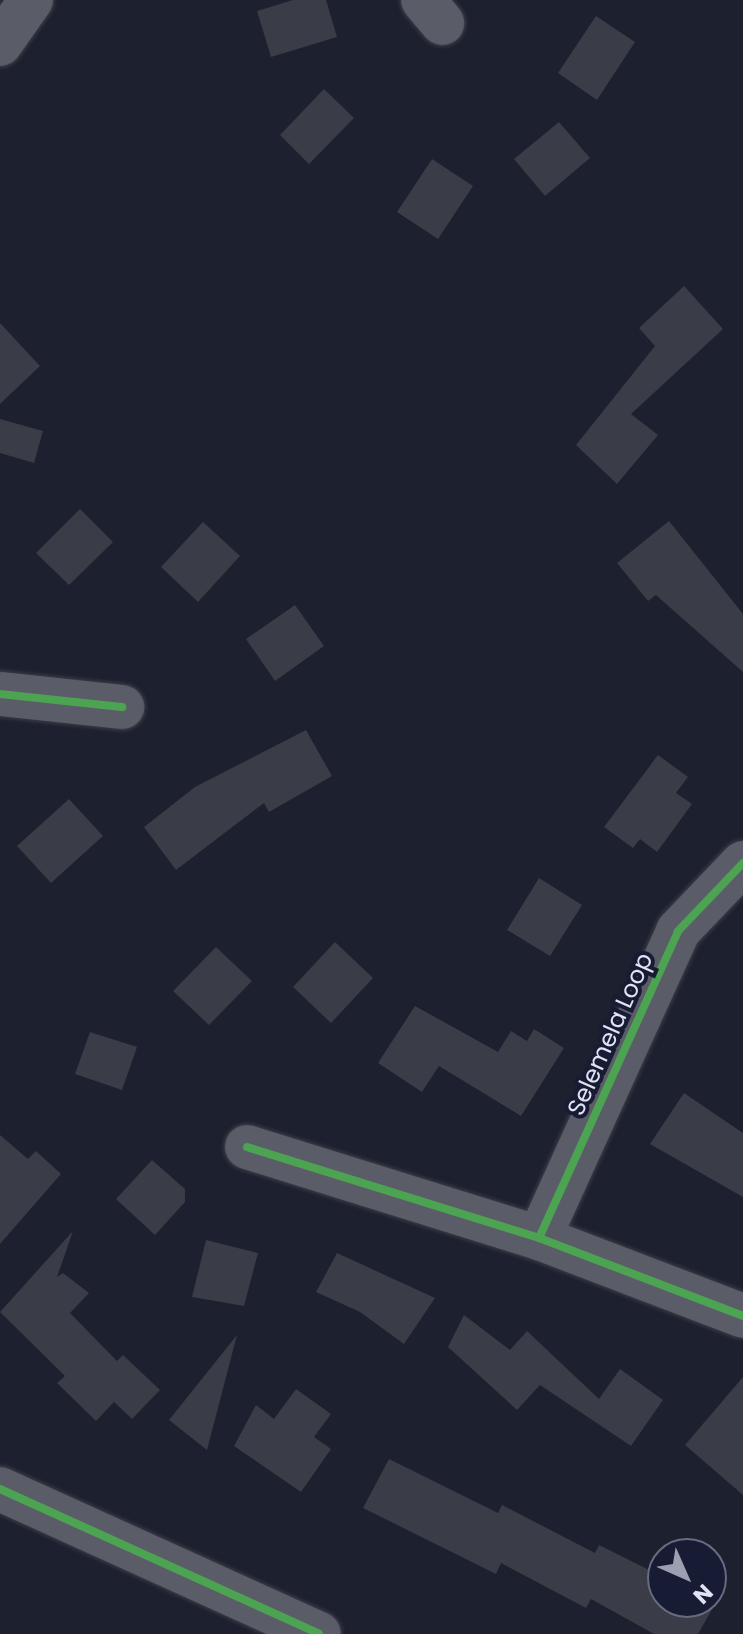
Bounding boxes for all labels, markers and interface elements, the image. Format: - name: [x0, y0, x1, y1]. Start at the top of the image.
- street label: Selemela Loop: [561, 948, 659, 1120]
- north arrow: [647, 1538, 727, 1618]
- text: N: [686, 1577, 720, 1611]

